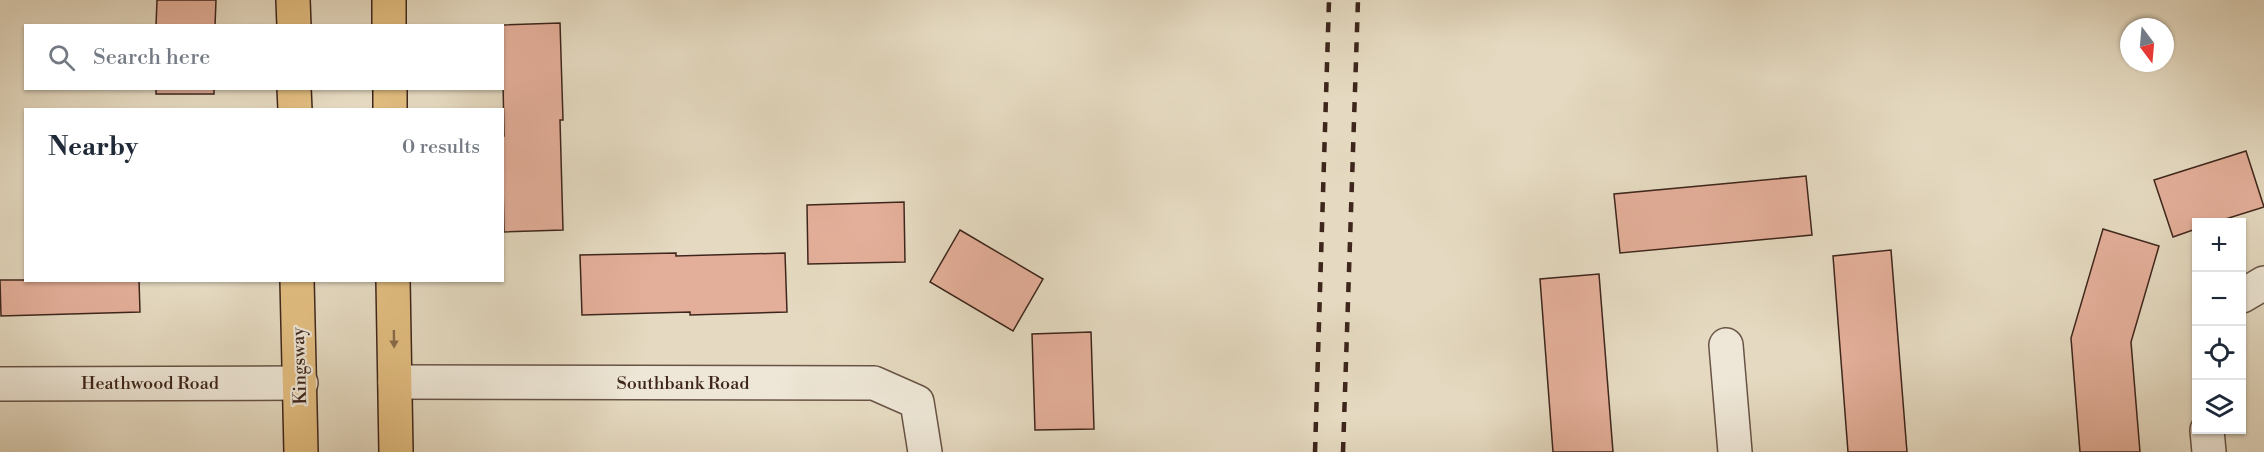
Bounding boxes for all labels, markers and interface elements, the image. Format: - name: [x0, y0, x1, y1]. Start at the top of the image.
- north arrow: [2120, 18, 2174, 72]
- search box: [24, 24, 504, 90]
- icon: search: [45, 41, 78, 74]
- text: Search here: [93, 44, 210, 71]
- text: Nearby: [48, 131, 138, 163]
- text: 0 results: [402, 135, 480, 160]
- map controls: [2192, 218, 2246, 434]
- button: +: [2192, 218, 2246, 272]
- button: −: [2192, 272, 2246, 326]
- button: locate: [2192, 326, 2246, 380]
- street label: Kingsway: [287, 327, 312, 405]
- one-way arrow: [389, 329, 399, 348]
- street label: Heathwood Road: [81, 372, 220, 395]
- street label: Southbank Road: [617, 372, 750, 395]
- button: layers: [2192, 380, 2246, 434]

